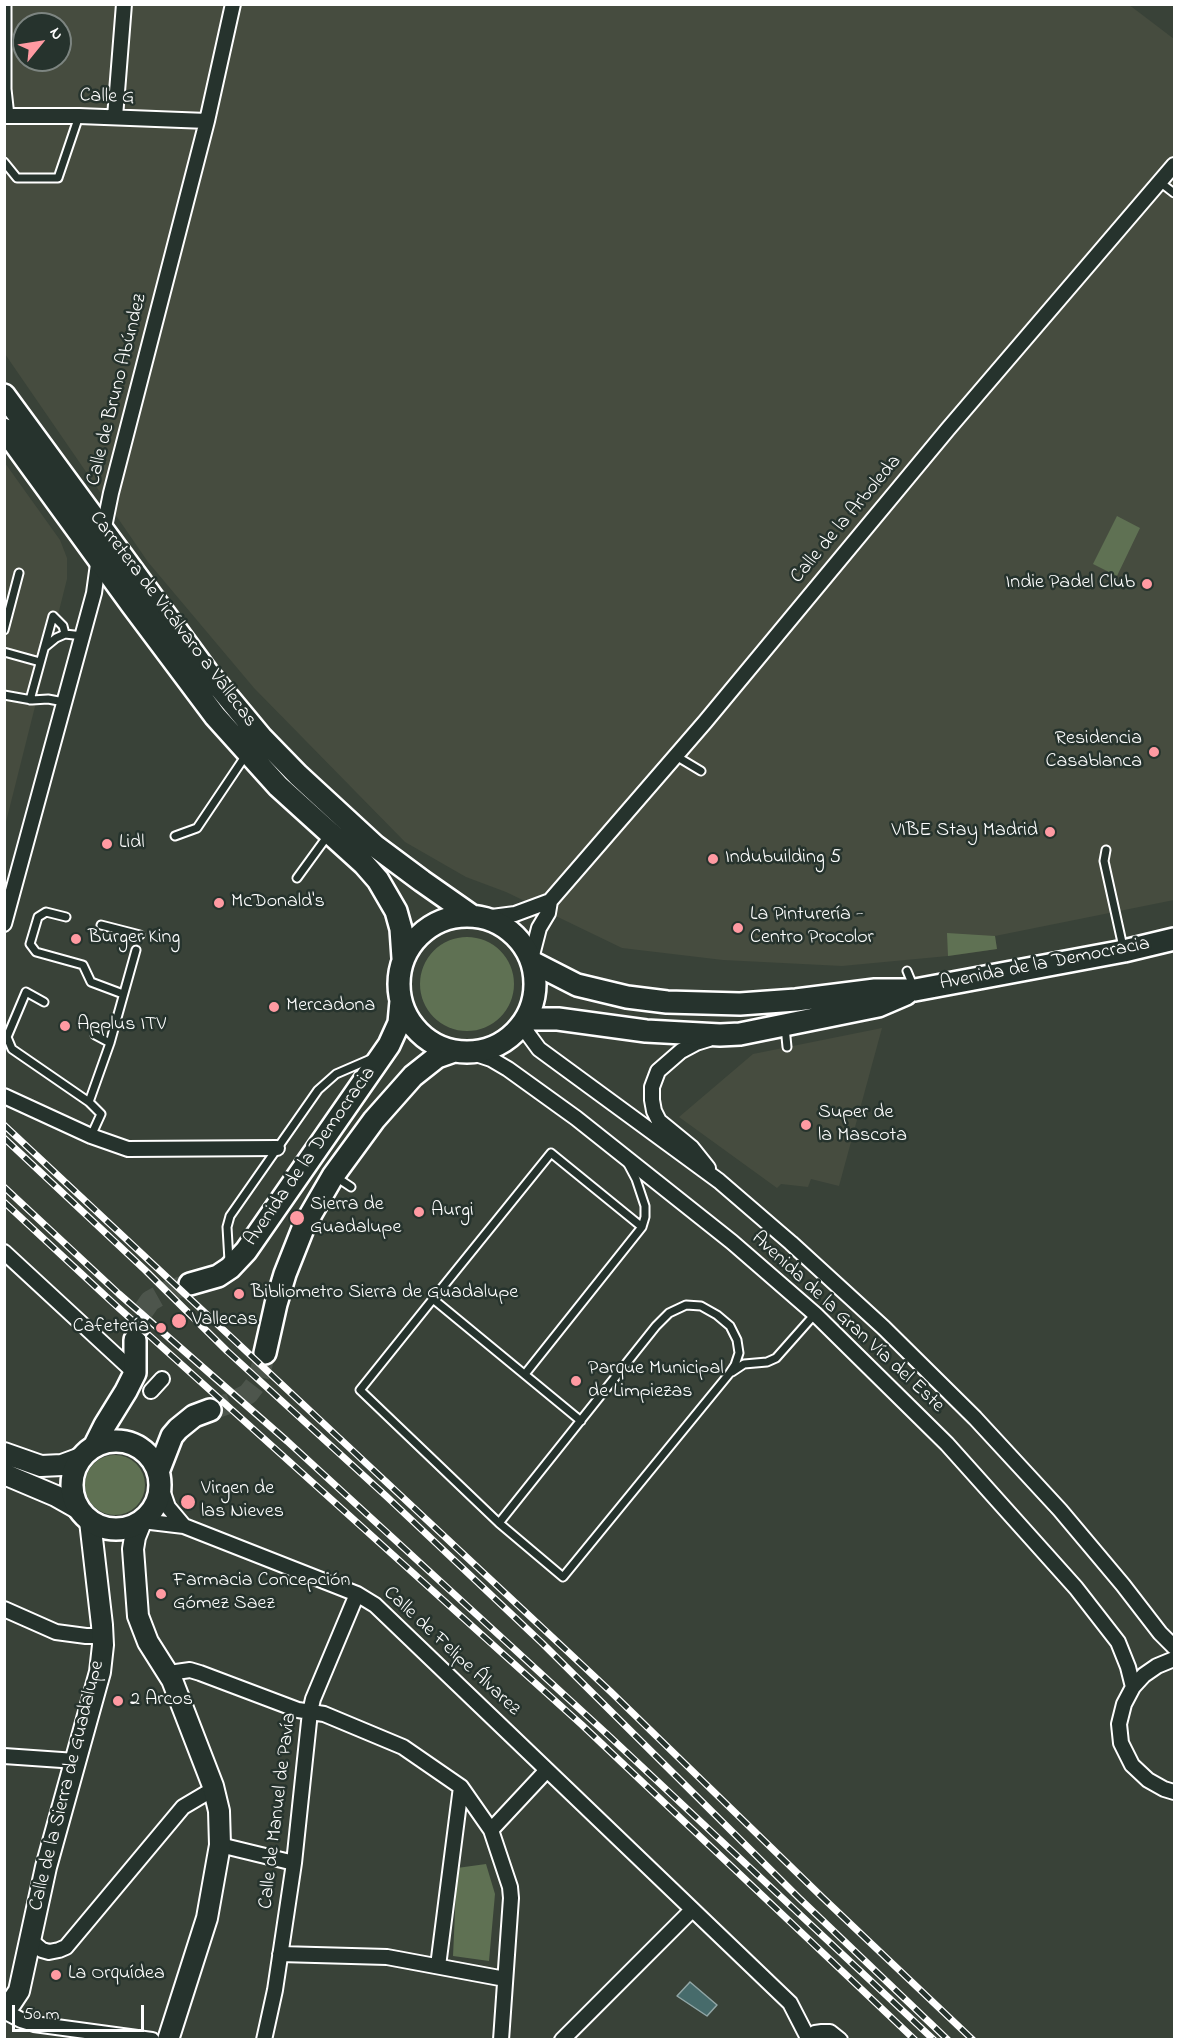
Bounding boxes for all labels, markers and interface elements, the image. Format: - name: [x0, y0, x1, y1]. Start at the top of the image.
- north arrow: [12, 12, 72, 72]
- text: N: [43, 23, 69, 45]
- street label: Calle G: [79, 85, 135, 111]
- street label: Calle de Bruno Abúndez: [83, 292, 153, 488]
- street label: Calle de la Arboleda: [786, 451, 908, 589]
- street label: Carretera de Vicálvaro a Vallecas: [83, 507, 261, 733]
- place label: Indie Padel Club: [1006, 572, 1135, 596]
- marker: Indie Padel Club: [1140, 577, 1154, 591]
- place label: Residencia Casablanca: [1046, 728, 1142, 775]
- marker: Residencia Casablanca: [1147, 745, 1161, 759]
- place label: VIBE Stay Madrid: [892, 820, 1038, 844]
- marker: VIBE Stay Madrid: [1043, 825, 1057, 839]
- place label: Lidl: [119, 832, 145, 856]
- marker: Lidl: [100, 837, 114, 851]
- place label: Indubuilding 5: [725, 847, 841, 871]
- marker: Indubuilding 5: [706, 852, 720, 866]
- place label: McDonald's: [231, 891, 325, 915]
- marker: McDonald's: [212, 896, 226, 910]
- place label: La Pinturería - Centro Procolor: [750, 904, 874, 951]
- marker: La Pinturería - Centro Procolor: [731, 921, 745, 935]
- place label: Burger King: [88, 927, 180, 951]
- marker: Burger King: [69, 932, 83, 946]
- street label: Avenida de la Democracia: [938, 933, 1152, 997]
- place label: Mercadona: [286, 995, 375, 1019]
- marker: Mercadona: [267, 1000, 281, 1014]
- place label: Applus ITV: [77, 1014, 166, 1038]
- marker: Applus ITV: [58, 1019, 72, 1033]
- street label: Avenida de la Democracia: [240, 1063, 382, 1251]
- place label: Super de la Mascota: [818, 1102, 907, 1149]
- marker: Super de la Mascota: [799, 1118, 813, 1132]
- place label: Sierra de Guadalupe: [310, 1194, 401, 1241]
- place label: Aurgi: [431, 1200, 473, 1224]
- marker: Aurgi: [412, 1205, 426, 1219]
- marker: Sierra de Guadalupe: [288, 1209, 306, 1227]
- street label: Avenida de la Gran Vía del Este: [745, 1227, 949, 1419]
- place label: Bibliometro Sierra de Guadalupe: [251, 1282, 518, 1306]
- marker: Bibliometro Sierra de Guadalupe: [232, 1287, 246, 1301]
- place label: Vallecas: [192, 1309, 258, 1333]
- marker: Vallecas: [170, 1312, 188, 1330]
- place label: Cafetería: [73, 1316, 149, 1340]
- marker: Cafetería: [154, 1321, 168, 1335]
- place label: Parque Municipal de Limpiezas: [588, 1358, 724, 1405]
- marker: Parque Municipal de Limpiezas: [569, 1374, 583, 1388]
- place label: Virgen de las Nieves: [201, 1478, 284, 1525]
- marker: Virgen de las Nieves: [179, 1493, 197, 1511]
- place label: Farmacia Concepción Gómez Saez: [173, 1570, 350, 1617]
- street label: Calle de Felipe Álvarez: [377, 1582, 525, 1722]
- marker: Farmacia Concepción Gómez Saez: [154, 1587, 168, 1601]
- street label: Calle de la Sierra de Guadalupe: [25, 1658, 111, 1914]
- place label: 2 Arcos: [130, 1689, 193, 1713]
- marker: 2 Arcos: [111, 1694, 125, 1708]
- street label: Calle de Manuel de Pavía: [255, 1711, 303, 1911]
- place label: La Orquídea: [68, 1963, 165, 1987]
- marker: La Orquídea: [49, 1968, 63, 1982]
- scale bar: [15, 1993, 147, 2031]
- text: 50 m: [23, 2002, 60, 2028]

